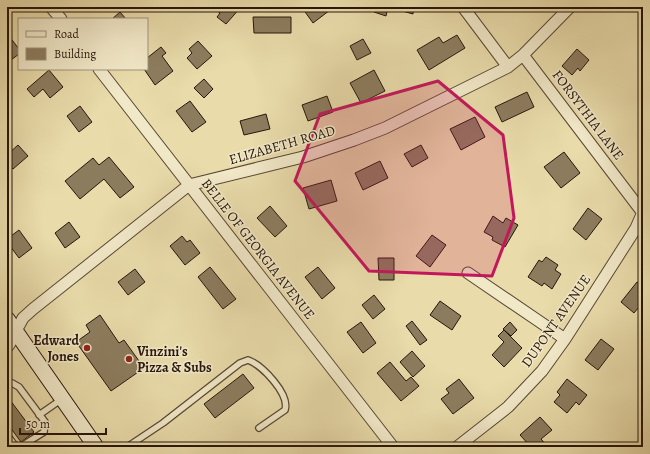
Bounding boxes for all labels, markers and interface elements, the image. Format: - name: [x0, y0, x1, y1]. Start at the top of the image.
- legend: [18, 18, 148, 70]
- text: Road: [54, 26, 80, 42]
- text: Building: [54, 46, 96, 62]
- street label: FORSYTHIA LANE: [548, 66, 628, 164]
- street label: ELIZABETH ROAD: [227, 121, 338, 169]
- street label: BELLE OF GEORGIA AVENUE: [197, 175, 319, 323]
- street label: DUPONT AVENUE: [517, 271, 595, 371]
- place label: Edward Jones: [33, 331, 79, 366]
- place label: Vinzini's Pizza & Subs: [136, 342, 212, 377]
- marker: Edward Jones: [82, 343, 92, 353]
- marker: Vinzini's Pizza & Subs: [124, 354, 134, 364]
- scale bar: [20, 410, 106, 436]
- text: 50 m: [26, 416, 50, 432]

